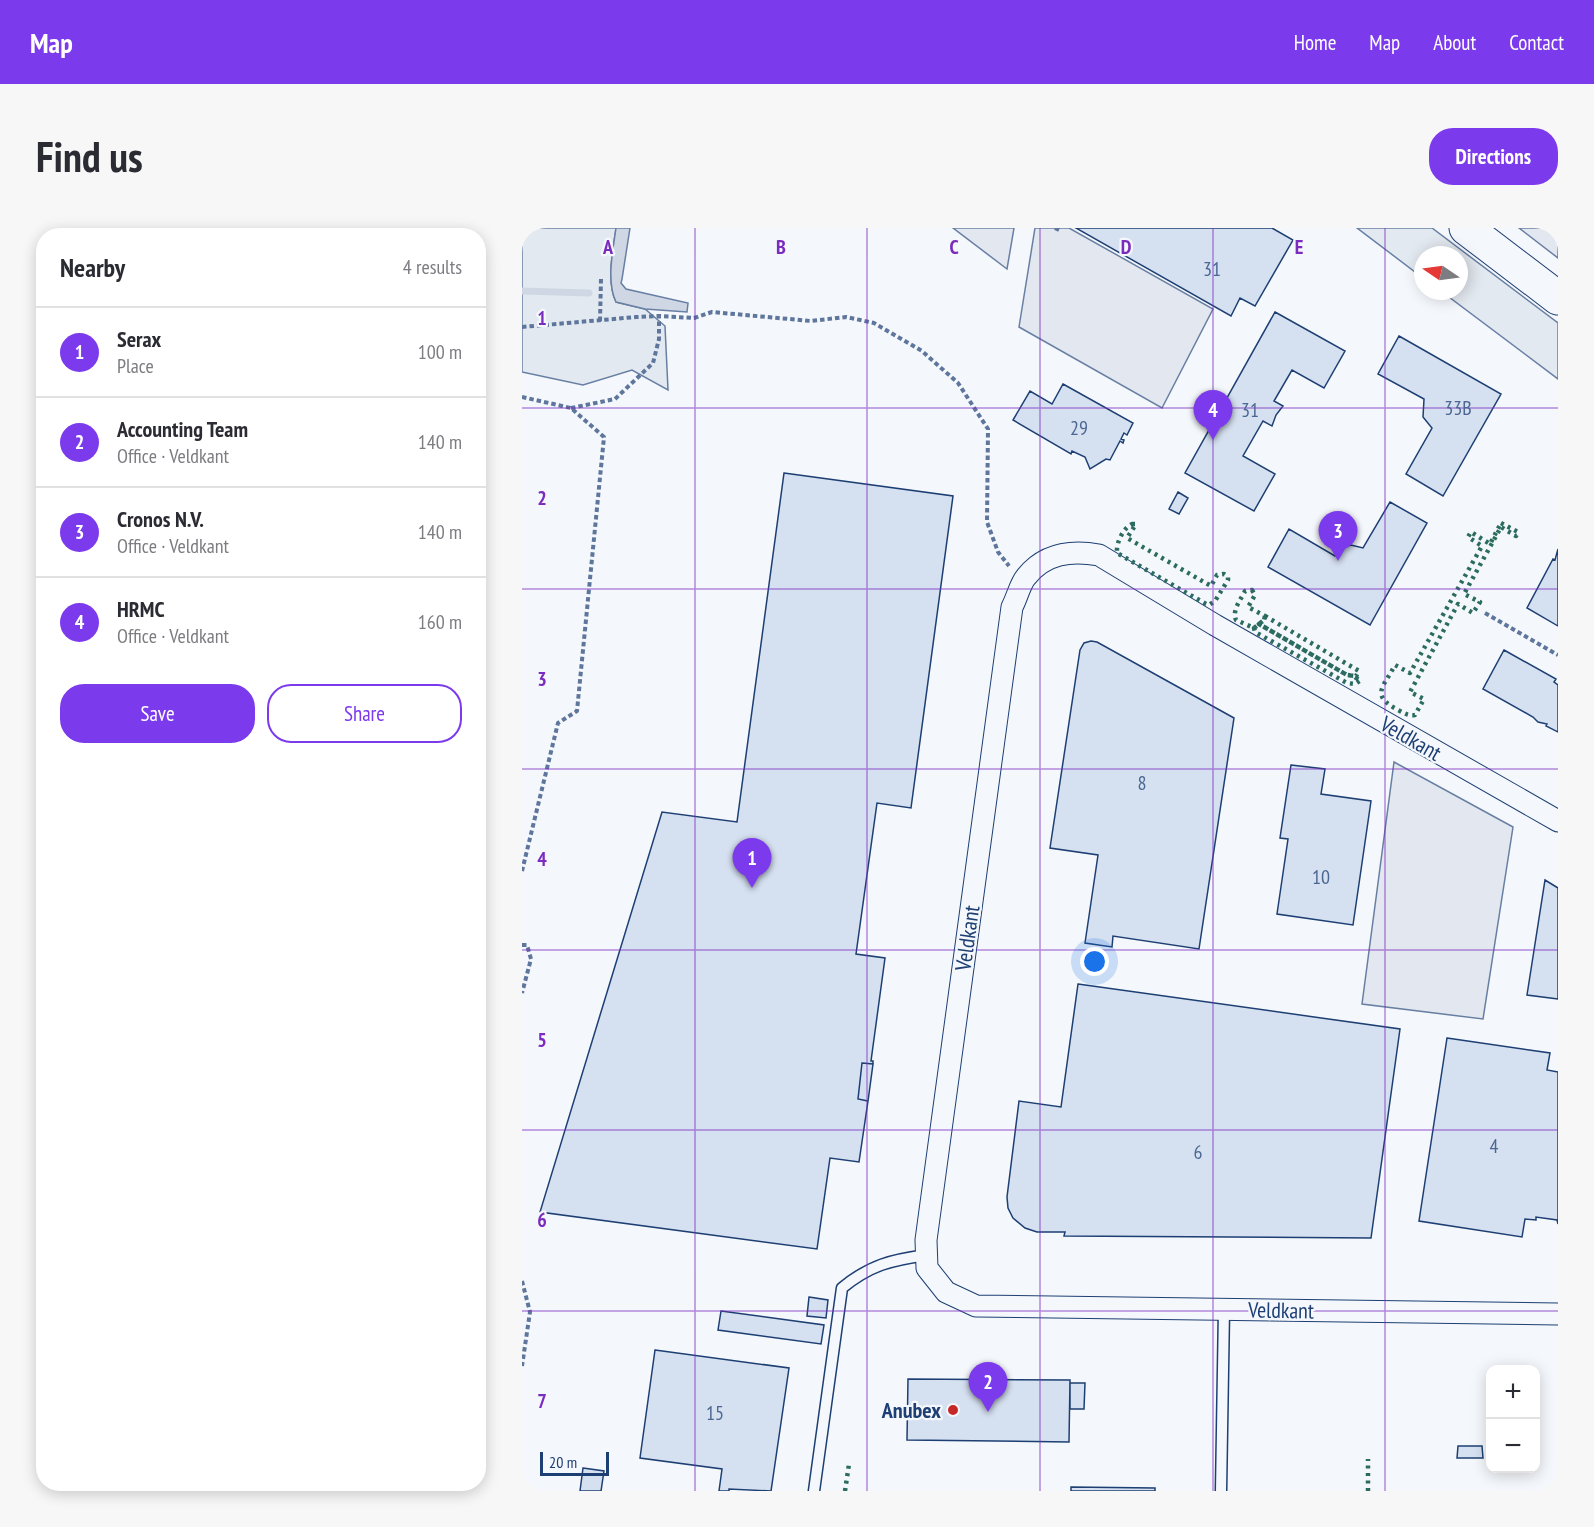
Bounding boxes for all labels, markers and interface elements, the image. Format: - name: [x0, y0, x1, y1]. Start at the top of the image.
- text: Map: [30, 24, 73, 61]
- text: Home: [1294, 29, 1336, 56]
- text: Map: [1369, 29, 1400, 56]
- text: About: [1433, 29, 1476, 56]
- text: Contact: [1509, 29, 1564, 56]
- button: Directions: [1429, 128, 1558, 185]
- text: Find us: [36, 129, 143, 184]
- text: A: [602, 234, 614, 260]
- text: B: [776, 234, 786, 260]
- text: C: [949, 234, 959, 260]
- text: D: [1121, 234, 1132, 260]
- text: E: [1295, 234, 1303, 260]
- north arrow: [1414, 246, 1468, 300]
- text: Nearby: [60, 251, 125, 284]
- text: 4 results: [403, 254, 462, 280]
- house number: 31: [1203, 256, 1221, 282]
- text: 1: [537, 305, 547, 331]
- text: Serax: [117, 325, 161, 353]
- text: 1: [75, 339, 84, 365]
- text: 100 m: [418, 339, 462, 365]
- text: Place: [117, 353, 154, 379]
- pin: 4: [1194, 390, 1232, 440]
- house number: 33B: [1444, 395, 1472, 421]
- house number: 31: [1241, 397, 1259, 423]
- text: Accounting Team: [117, 415, 248, 443]
- house number: 29: [1070, 415, 1088, 441]
- text: 2: [75, 429, 84, 455]
- text: 140 m: [418, 429, 462, 455]
- text: Office · Veldkant: [117, 443, 229, 469]
- text: 2: [537, 485, 547, 511]
- text: Cronos N.V.: [117, 505, 204, 533]
- pin: 3: [1318, 512, 1358, 561]
- text: 3: [75, 519, 84, 545]
- text: 140 m: [418, 519, 462, 545]
- text: Office · Veldkant: [117, 533, 229, 559]
- text: HRMC: [117, 595, 164, 623]
- text: 4: [75, 609, 84, 635]
- text: 160 m: [418, 609, 462, 635]
- text: Office · Veldkant: [117, 623, 229, 649]
- text: 3: [537, 666, 547, 692]
- button: Save: [60, 684, 255, 743]
- button: Share: [267, 684, 462, 743]
- street label: Veldkant: [1375, 709, 1447, 767]
- house number: 8: [1138, 770, 1147, 796]
- pin: 1: [732, 838, 772, 888]
- text: 4: [537, 846, 547, 872]
- house number: 10: [1312, 864, 1330, 890]
- street label: Veldkant: [948, 903, 985, 974]
- your location: [1080, 947, 1109, 976]
- text: 5: [537, 1027, 547, 1053]
- house number: 4: [1490, 1133, 1499, 1159]
- house number: 6: [1194, 1139, 1203, 1165]
- text: 6: [537, 1207, 547, 1233]
- street label: Veldkant: [1247, 1295, 1314, 1325]
- pin: 2: [968, 1362, 1008, 1412]
- map controls: [1486, 1365, 1540, 1473]
- button: +: [1486, 1365, 1540, 1419]
- text: 7: [537, 1388, 547, 1414]
- place label: Anubex: [881, 1396, 941, 1424]
- house number: 15: [706, 1400, 724, 1426]
- marker: Anubex: [946, 1403, 960, 1417]
- button: −: [1486, 1419, 1540, 1473]
- scale bar: [540, 1449, 609, 1476]
- text: 20 m: [549, 1452, 577, 1472]

